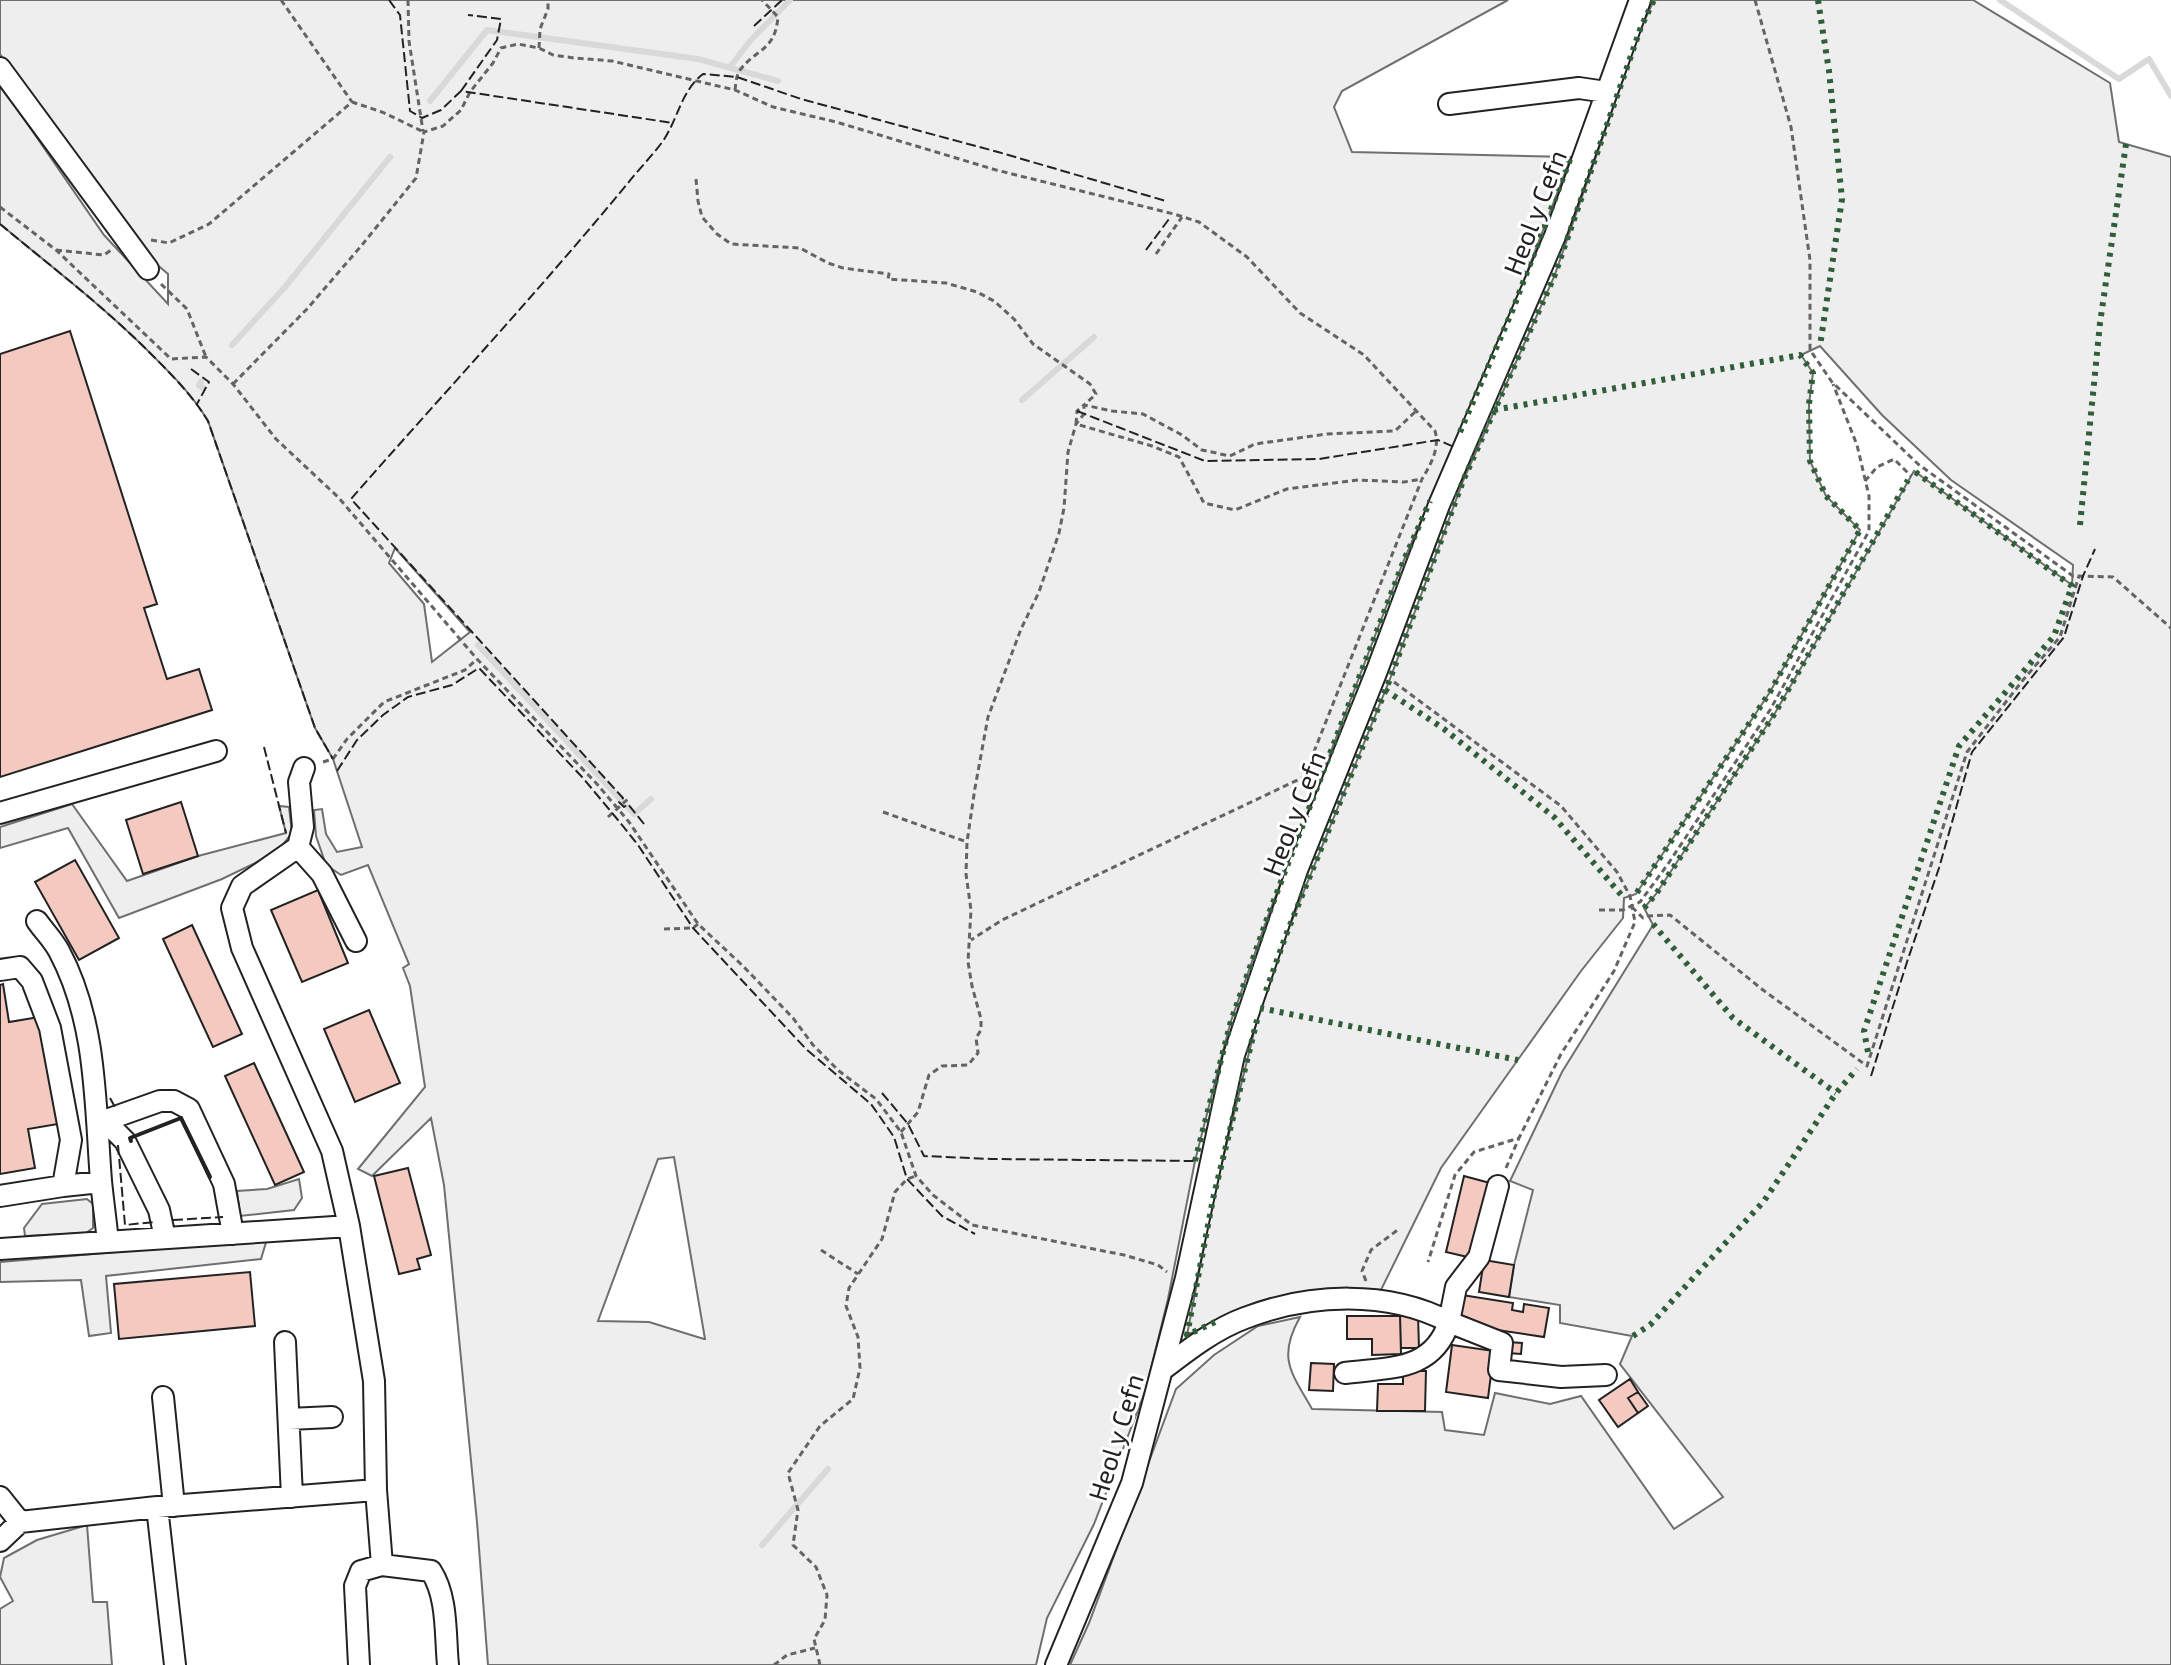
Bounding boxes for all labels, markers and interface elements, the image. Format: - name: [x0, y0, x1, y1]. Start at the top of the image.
- street label: Heol y Cefn: [1496, 145, 1572, 279]
- street label: Heol y Cefn: [1255, 746, 1331, 880]
- street label: Heol y Cefn: [1081, 1370, 1149, 1504]

